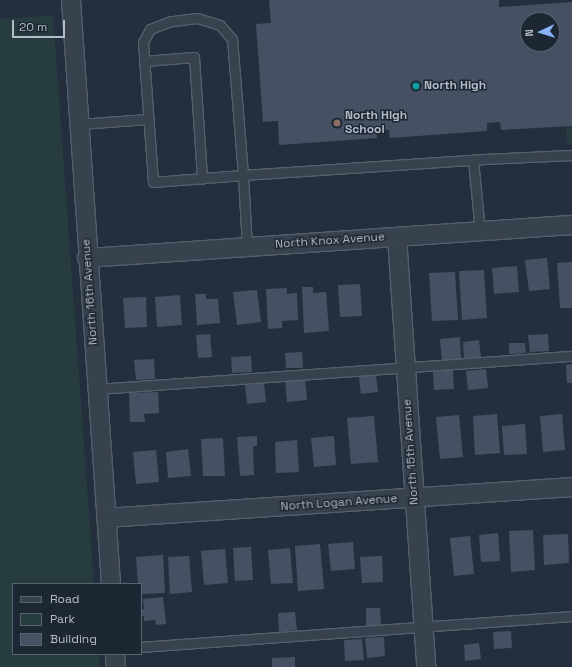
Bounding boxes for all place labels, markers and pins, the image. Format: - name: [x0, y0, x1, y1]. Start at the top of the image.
- place label: North High: [424, 79, 486, 93]
- marker: North High: [411, 81, 421, 91]
- place label: North High School: [345, 109, 407, 137]
- marker: North High School: [332, 118, 342, 128]

